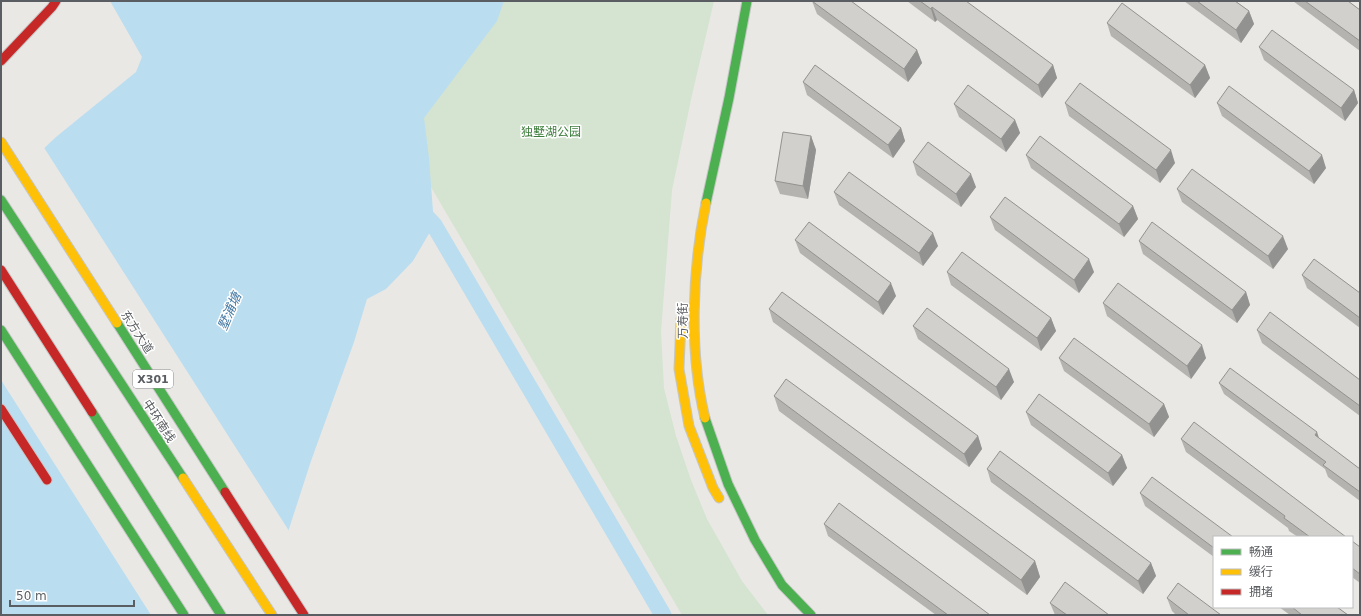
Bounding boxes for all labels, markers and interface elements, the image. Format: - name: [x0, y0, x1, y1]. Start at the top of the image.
- park label: 独墅湖公园: [521, 125, 581, 139]
- water label: 墅浦塘: [215, 288, 245, 332]
- street label: 万寿街: [676, 303, 690, 339]
- street label: 东方大道: [118, 308, 156, 356]
- road number: X301: [133, 370, 173, 388]
- street label: 中环南线: [140, 397, 178, 445]
- legend: [1213, 536, 1353, 608]
- text: 畅通: [1249, 545, 1273, 559]
- text: 缓行: [1249, 565, 1273, 579]
- scale bar: [10, 582, 134, 608]
- text: 拥堵: [1249, 585, 1273, 599]
- text: 50 m: [16, 589, 47, 603]

